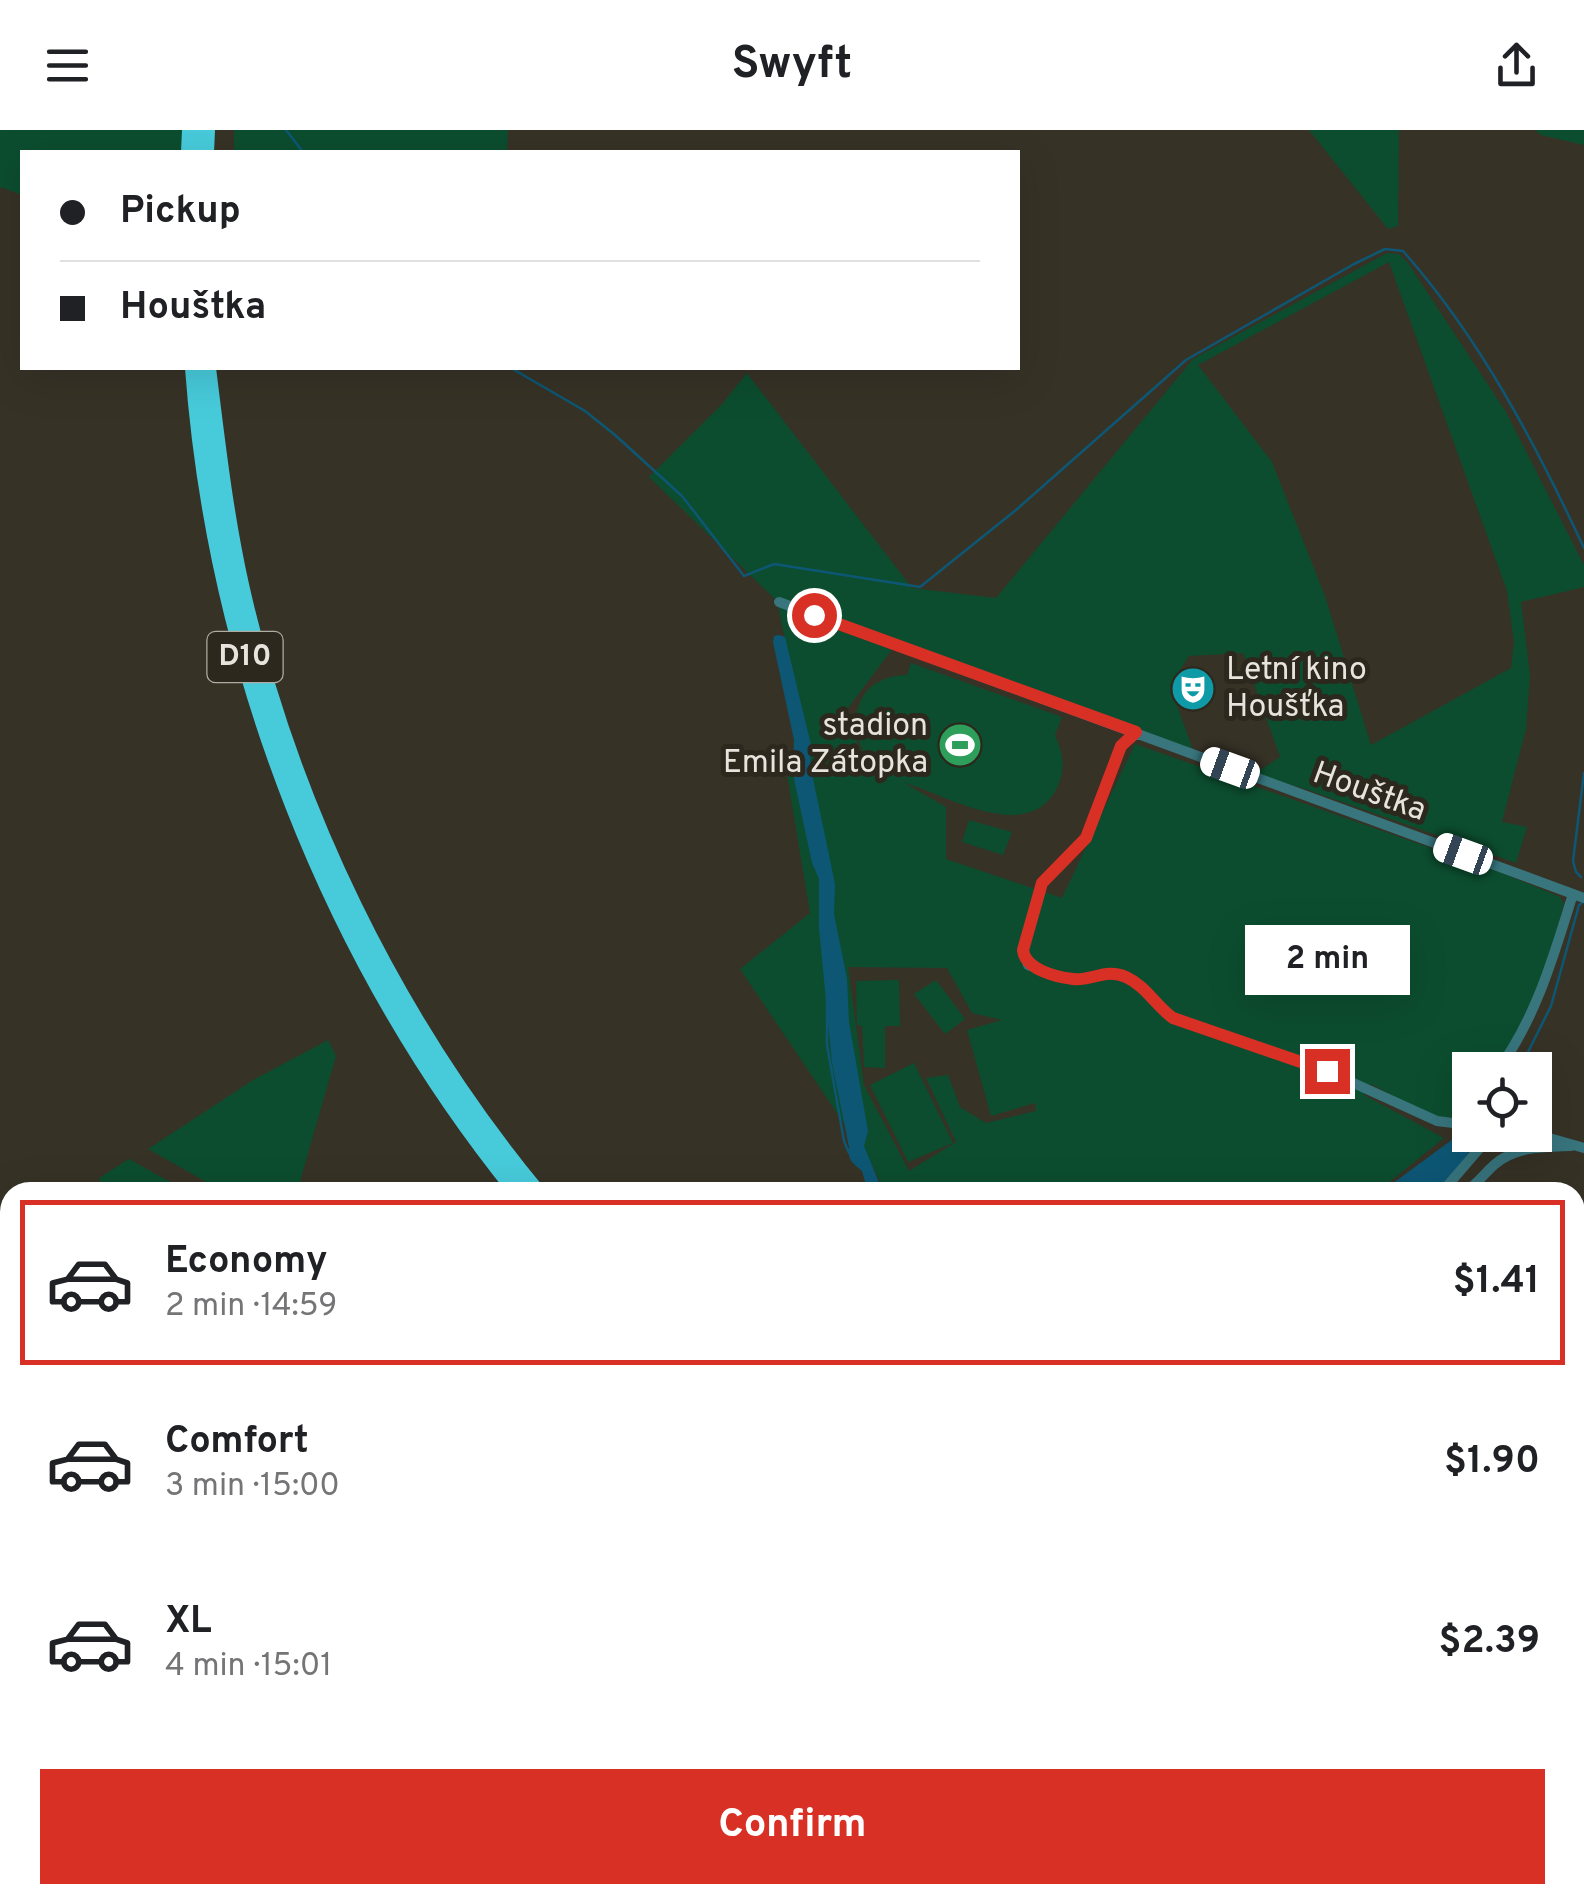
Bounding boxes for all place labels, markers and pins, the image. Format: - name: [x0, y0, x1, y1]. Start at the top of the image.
- place label: Letní kino Houšťka: [1226, 651, 1367, 728]
- theatre icon: Letní kino Houšťka: [1170, 666, 1216, 712]
- place label: stadion Emila Zátopka: [723, 707, 928, 784]
- sports icon: stadion Emila Zátopka: [937, 722, 983, 768]

